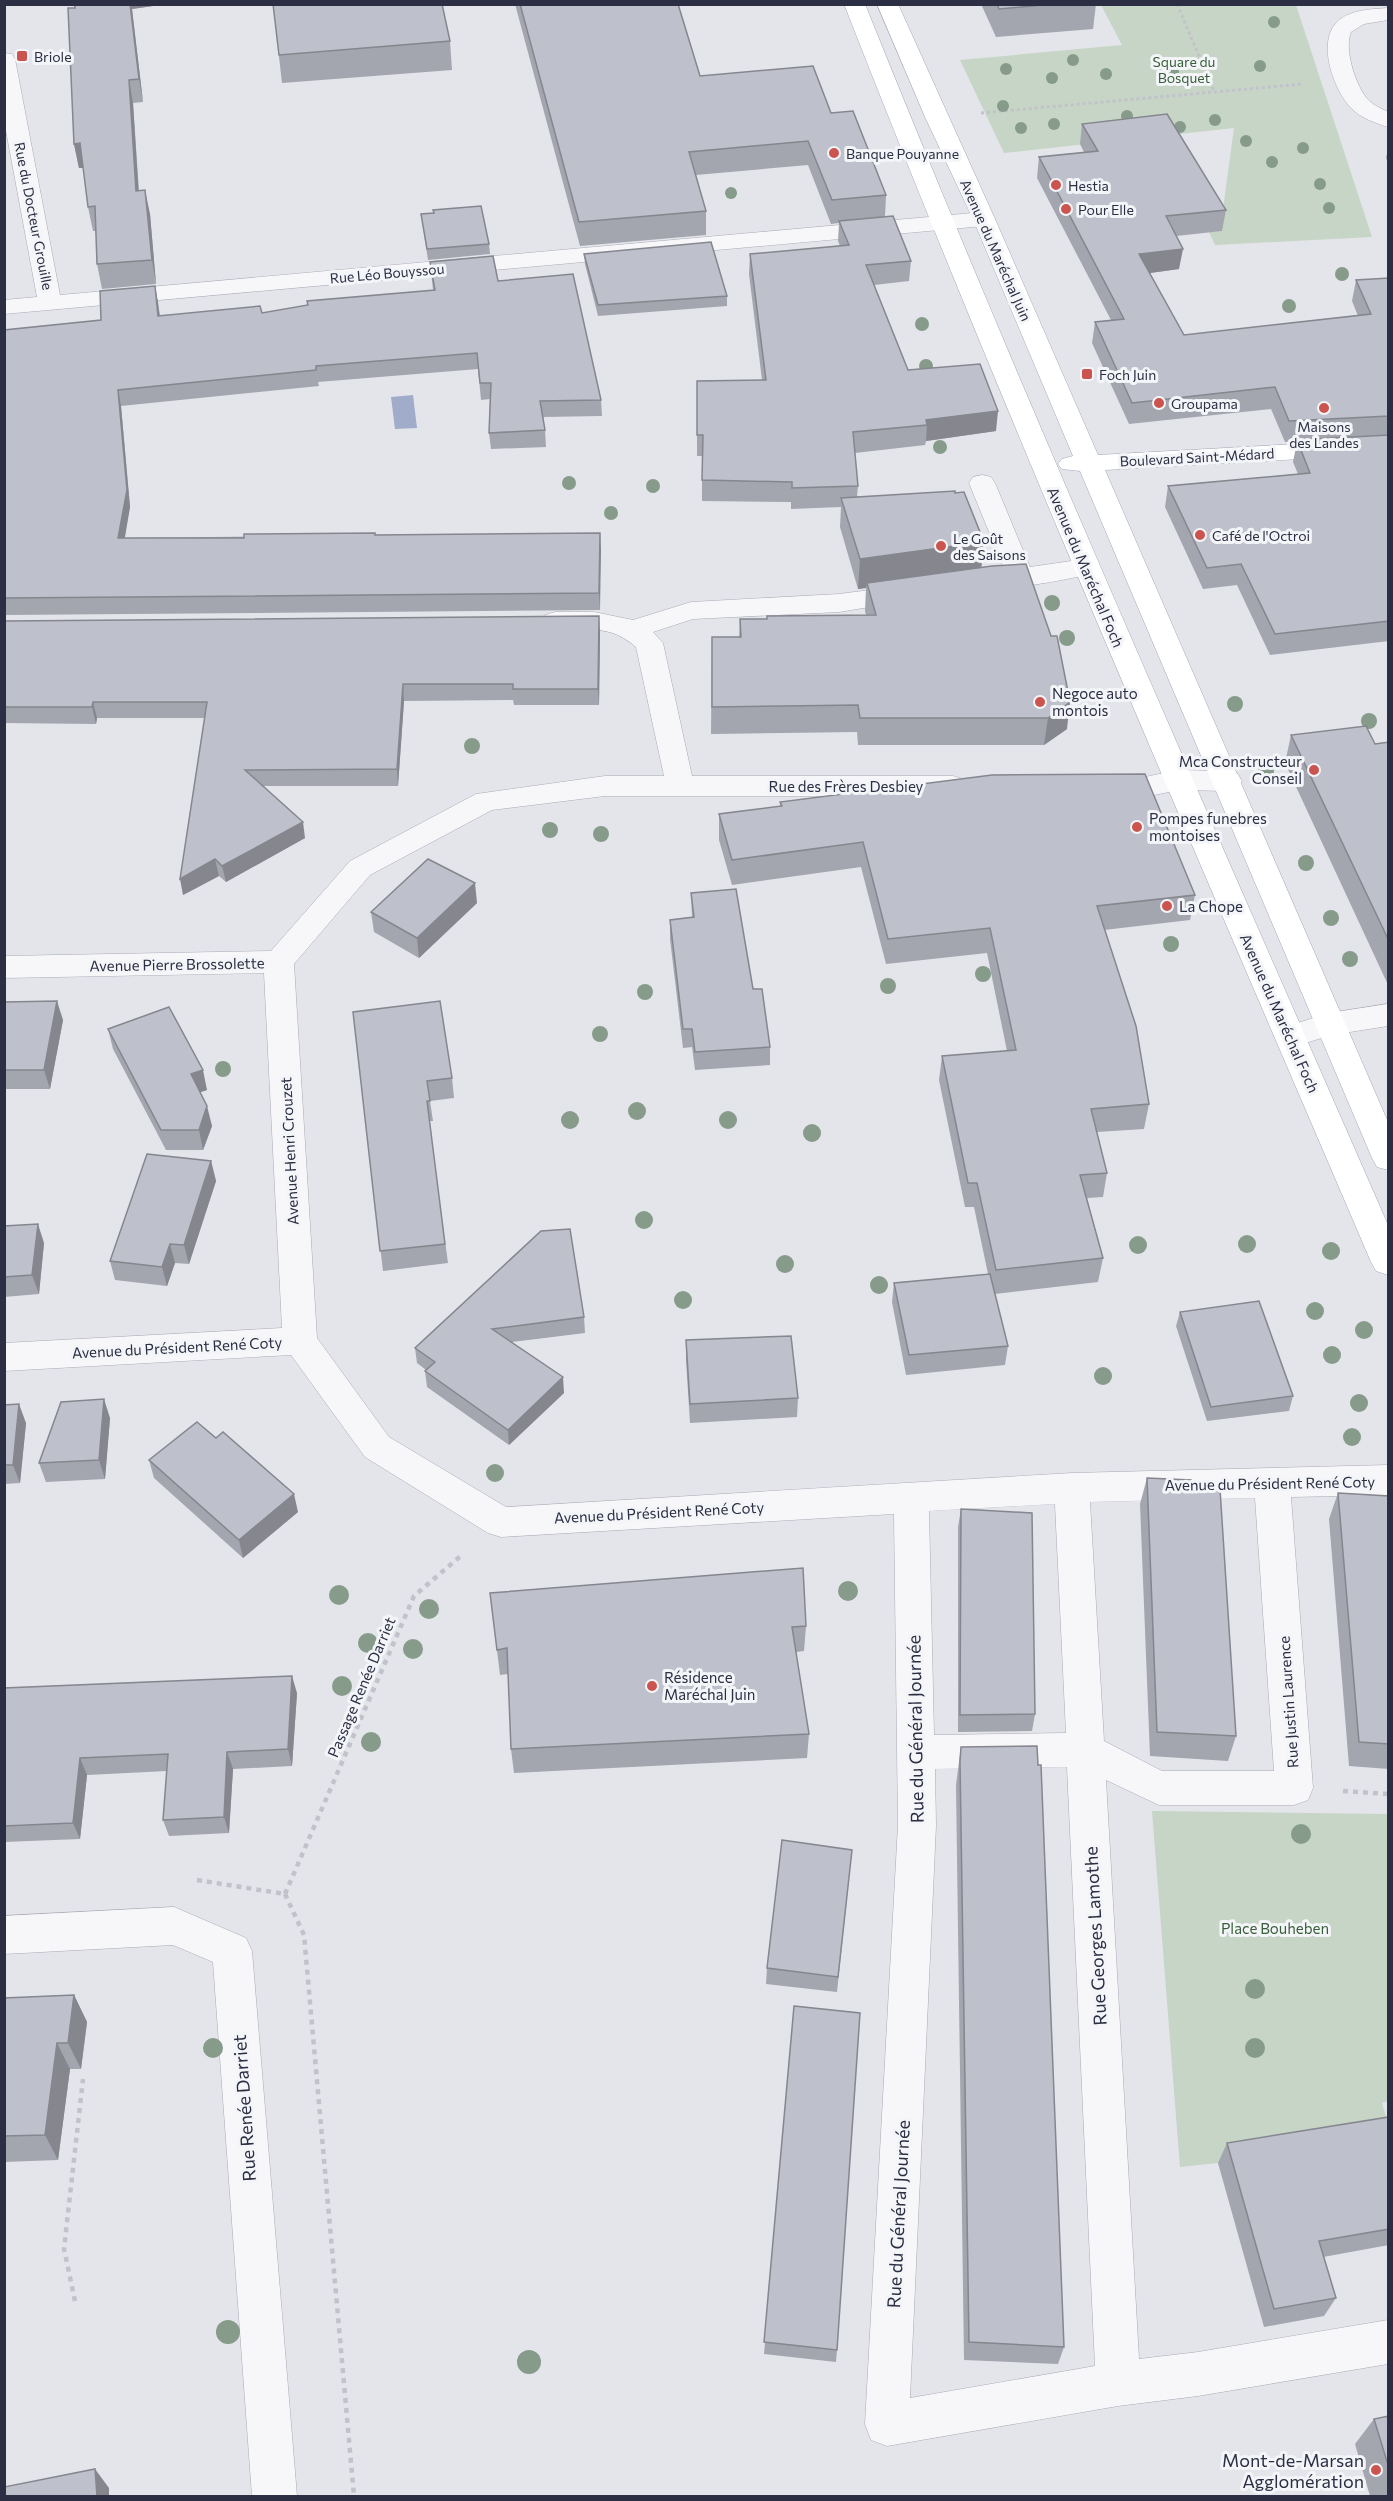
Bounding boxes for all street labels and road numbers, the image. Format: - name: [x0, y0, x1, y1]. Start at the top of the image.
- street label: Rue du Docteur Grouille: [11, 141, 57, 291]
- street label: Avenue du Maréchal Juin: [957, 177, 1035, 323]
- street label: Rue Léo Bouyssou: [329, 260, 445, 286]
- street label: Boulevard Saint-Médard: [1119, 444, 1275, 470]
- street label: Avenue du Maréchal Foch: [1044, 484, 1128, 650]
- street label: Rue des Frères Desbiey: [769, 777, 924, 795]
- street label: Avenue du Maréchal Foch: [1237, 931, 1323, 1095]
- street label: Avenue Pierre Brossolette: [89, 953, 265, 975]
- street label: Avenue Henri Crouzet: [276, 1077, 302, 1225]
- street label: Avenue du Président René Coty: [71, 1332, 283, 1361]
- street label: Avenue du Président René Coty: [1165, 1472, 1376, 1494]
- street label: Avenue du Président René Coty: [553, 1497, 765, 1526]
- street label: Passage Renée Darriet: [323, 1614, 399, 1760]
- street label: Rue du Général Journée: [902, 1635, 928, 1823]
- street label: Rue Justin Laurence: [1274, 1635, 1302, 1769]
- street label: Rue Georges Lamothe: [1079, 1846, 1111, 2026]
- street label: Rue Renée Darriet: [228, 2034, 260, 2182]
- street label: Rue du Général Journée: [882, 2119, 914, 2309]

